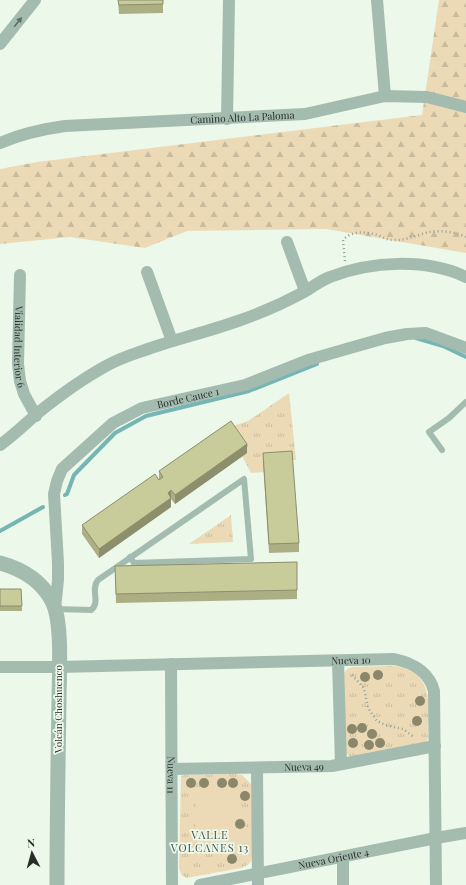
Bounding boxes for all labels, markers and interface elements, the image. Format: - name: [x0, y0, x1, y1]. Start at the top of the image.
- one-way arrow: [14, 17, 22, 28]
- street label: Camino Alto La Paloma: [190, 108, 295, 127]
- street label: Vialidad Interior 6: [11, 305, 29, 389]
- street label: Borde Cauce 1: [156, 384, 221, 411]
- street label: Nueva 10: [331, 653, 371, 668]
- street label: Volcán Choshuenco: [51, 665, 65, 754]
- street label: Nueva 11: [164, 756, 179, 794]
- street label: Nueva 49: [284, 759, 324, 774]
- district label: VALLE VOLCANES 13: [170, 827, 249, 855]
- north arrow: [12, 833, 52, 873]
- text: N: [26, 835, 36, 850]
- street label: Nueva Oriente 4: [297, 845, 370, 872]

